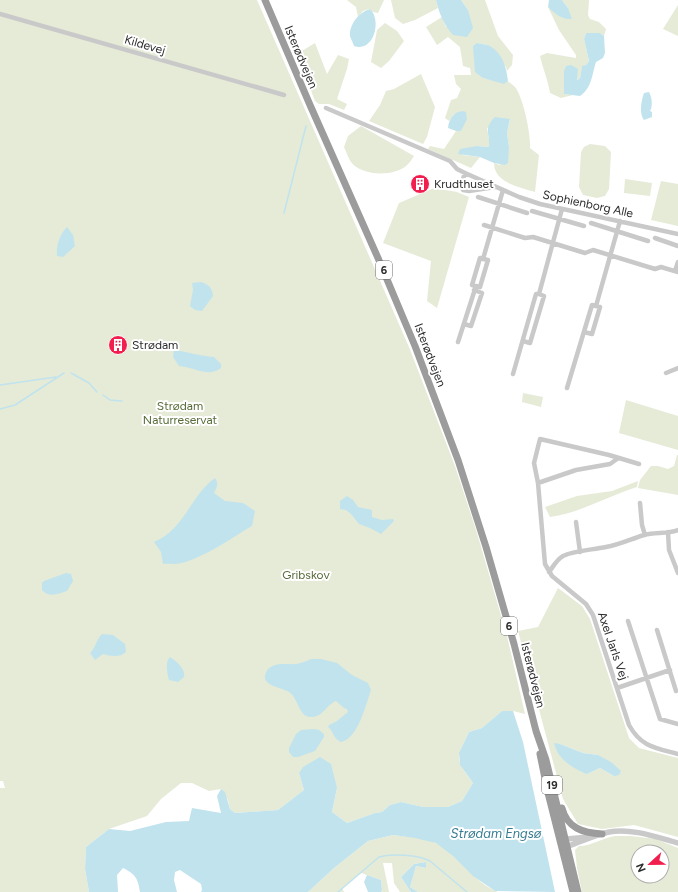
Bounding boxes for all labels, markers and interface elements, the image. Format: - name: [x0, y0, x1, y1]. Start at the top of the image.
- street label: Isterødvejen: [281, 23, 321, 91]
- street label: Kildevej: [123, 32, 167, 58]
- building icon: Krudthuset: [409, 173, 431, 195]
- place label: Krudthuset: [434, 177, 494, 191]
- street label: Sophienborg Alle: [541, 188, 635, 221]
- road number: 6: [376, 261, 392, 279]
- street label: Isterødvejen: [411, 321, 449, 389]
- building icon: Strødam: [107, 334, 129, 356]
- place label: Strødam: [132, 338, 178, 352]
- park label: Strødam Naturreservat: [143, 399, 218, 427]
- park label: Gribskov: [282, 568, 330, 582]
- street label: Axel Jarls Vej: [595, 610, 631, 682]
- road number: 6: [501, 617, 517, 635]
- street label: Isterødvejen: [518, 641, 548, 710]
- road number: 19: [542, 776, 562, 794]
- water label: Strødam Engsø: [451, 826, 542, 841]
- north arrow: [630, 844, 670, 884]
- text: N: [634, 861, 649, 874]

